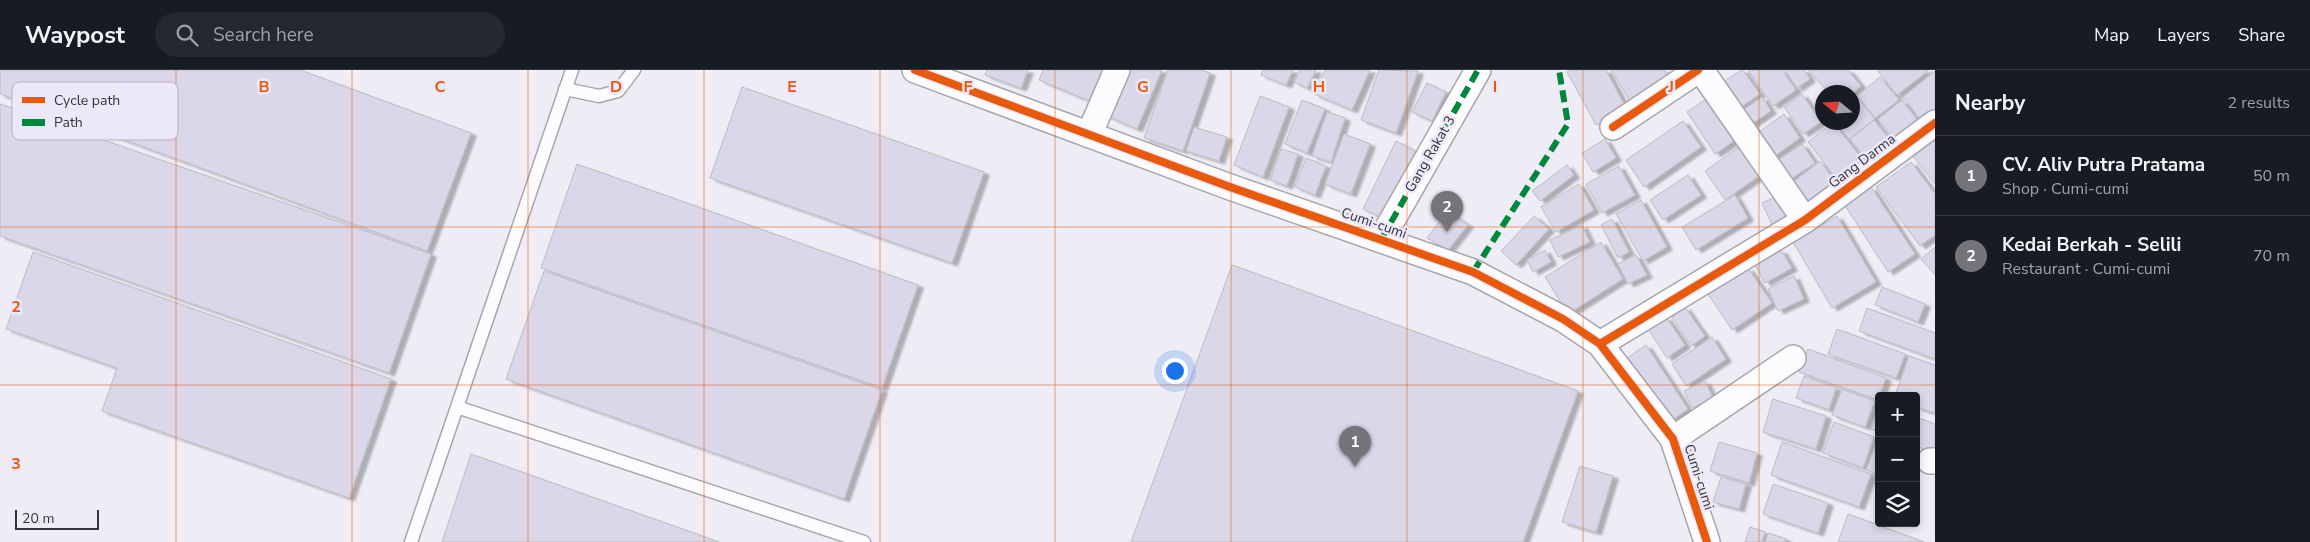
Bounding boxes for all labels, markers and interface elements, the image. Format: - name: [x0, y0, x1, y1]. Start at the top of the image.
- search box: [155, 12, 505, 57]
- text: Waypost: [25, 19, 125, 51]
- icon: search: [173, 21, 201, 49]
- text: Search here: [213, 22, 314, 48]
- text: Map: [2094, 23, 2129, 47]
- text: Layers: [2157, 23, 2210, 47]
- text: Share: [2238, 23, 2285, 47]
- text: B: [258, 76, 270, 98]
- text: C: [435, 76, 446, 98]
- text: D: [610, 76, 622, 98]
- text: E: [787, 76, 797, 98]
- text: F: [964, 76, 973, 98]
- text: G: [1137, 76, 1149, 98]
- text: H: [1313, 76, 1325, 98]
- text: I: [1493, 76, 1497, 98]
- text: J: [1667, 76, 1674, 98]
- legend: [12, 82, 178, 140]
- north arrow: [1815, 85, 1860, 130]
- text: Nearby: [1955, 89, 2025, 117]
- text: Cycle path: [54, 91, 120, 110]
- text: 2 results: [2228, 92, 2290, 114]
- street label: Gang Rakat 3: [1400, 112, 1460, 196]
- text: Path: [54, 113, 83, 132]
- street label: Gang Darma: [1825, 129, 1899, 193]
- text: CV. Aliv Putra Pratama: [2002, 152, 2205, 178]
- text: 1: [1966, 165, 1976, 187]
- text: 50 m: [2253, 165, 2290, 187]
- text: Shop · Cumi-cumi: [2002, 178, 2129, 200]
- pin: 2: [1431, 191, 1463, 232]
- street label: Cumi-cumi: [1339, 203, 1409, 243]
- text: Kedai Berkah - Selili: [2002, 232, 2181, 258]
- text: 2: [1966, 245, 1976, 267]
- text: 70 m: [2253, 245, 2290, 267]
- text: Restaurant · Cumi-cumi: [2002, 258, 2170, 280]
- text: 2: [11, 296, 21, 318]
- your location: [1162, 358, 1188, 384]
- map controls: [1875, 392, 1920, 527]
- button: +: [1875, 392, 1920, 437]
- pin: 1: [1339, 426, 1371, 467]
- button: −: [1875, 437, 1920, 482]
- street label: Cumi-cumi: [1679, 442, 1719, 512]
- text: 3: [11, 453, 21, 475]
- button: layers: [1875, 482, 1920, 527]
- scale bar: [15, 507, 99, 530]
- text: 20 m: [22, 509, 54, 528]

